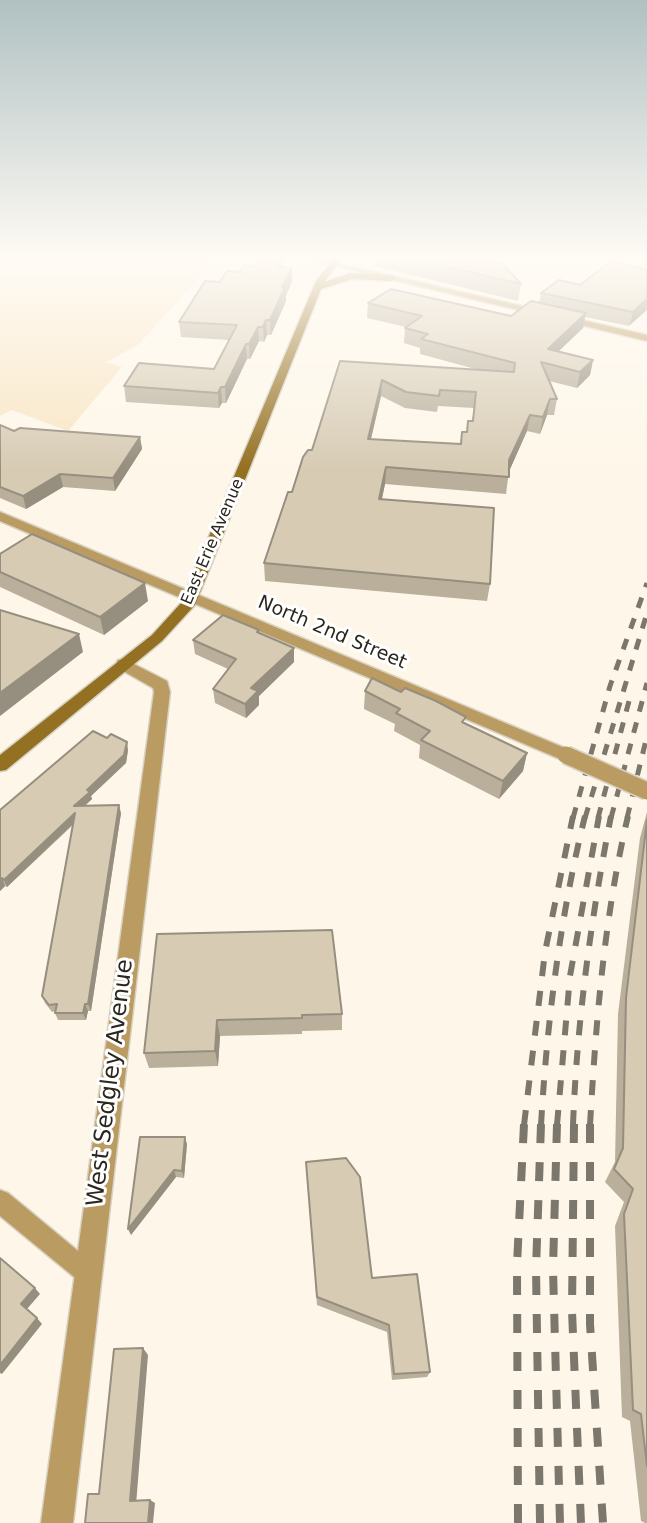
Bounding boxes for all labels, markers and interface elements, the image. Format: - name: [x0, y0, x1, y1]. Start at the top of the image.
- street label: East Erie Avenue: [178, 476, 248, 608]
- street label: North 2nd Street: [254, 591, 410, 675]
- street label: West Sedgley Avenue: [82, 958, 140, 1208]

